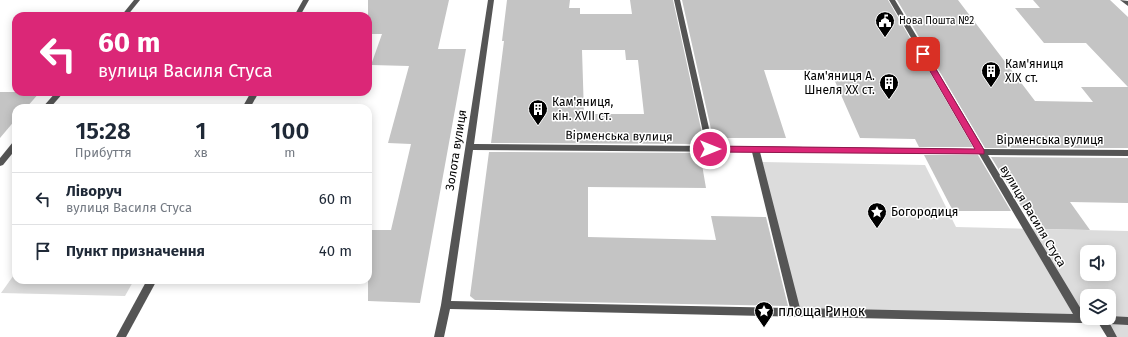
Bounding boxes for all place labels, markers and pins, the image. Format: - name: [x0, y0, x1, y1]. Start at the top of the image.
- public building icon: Нова Пошта №2: [874, 10, 896, 38]
- place label: Нова Пошта №2: [899, 15, 974, 27]
- pin: [906, 37, 940, 71]
- place label: Кам'яниця XIX ст.: [1005, 57, 1064, 85]
- building icon: Кам'яниця XIX ст.: [980, 60, 1002, 88]
- place label: Кам'яниця А. Шнеля XX cт.: [804, 69, 875, 97]
- building icon: Кам'яниця А. Шнеля XX cт.: [878, 72, 900, 100]
- place label: Кам'яниця, кін. XVII ст.: [552, 95, 614, 123]
- building icon: Кам'яниця, кін. XVII ст.: [527, 98, 549, 126]
- place icon: Богородиця: [866, 201, 888, 229]
- place label: Богородиця: [891, 205, 958, 219]
- place icon: площа Ринок: [753, 300, 775, 328]
- place label: площа Ринок: [778, 303, 866, 320]

